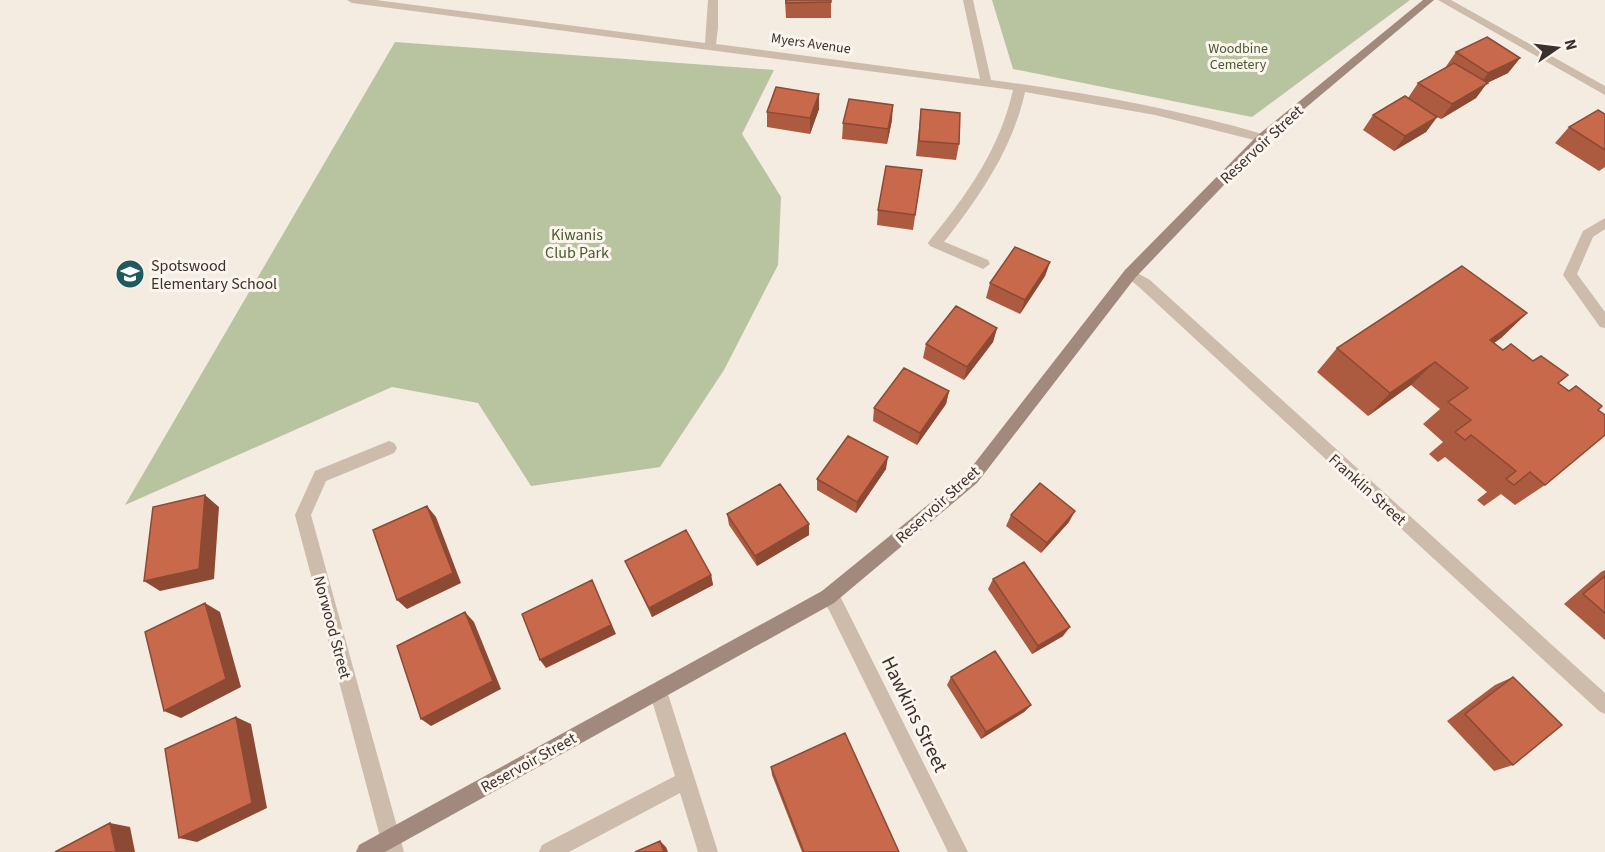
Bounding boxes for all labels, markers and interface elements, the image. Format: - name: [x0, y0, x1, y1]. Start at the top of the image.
- north arrow: [1527, 18, 1587, 78]
- street label: Myers Avenue: [770, 29, 852, 59]
- text: N: [1559, 37, 1583, 52]
- park label: Woodbine Cemetery: [1208, 39, 1268, 75]
- street label: Reservoir Street: [1215, 100, 1308, 189]
- park label: Kiwanis Club Park: [545, 224, 609, 264]
- place label: Spotswood Elementary School: [151, 255, 277, 295]
- school or university icon: Spotswood Elementary School: [114, 258, 146, 290]
- street label: Franklin Street: [1324, 449, 1411, 531]
- street label: Reservoir Street: [891, 461, 985, 548]
- street label: Norwood Street: [308, 573, 357, 682]
- street label: Hawkins Street: [874, 652, 954, 777]
- street label: Reservoir Street: [477, 727, 581, 798]

